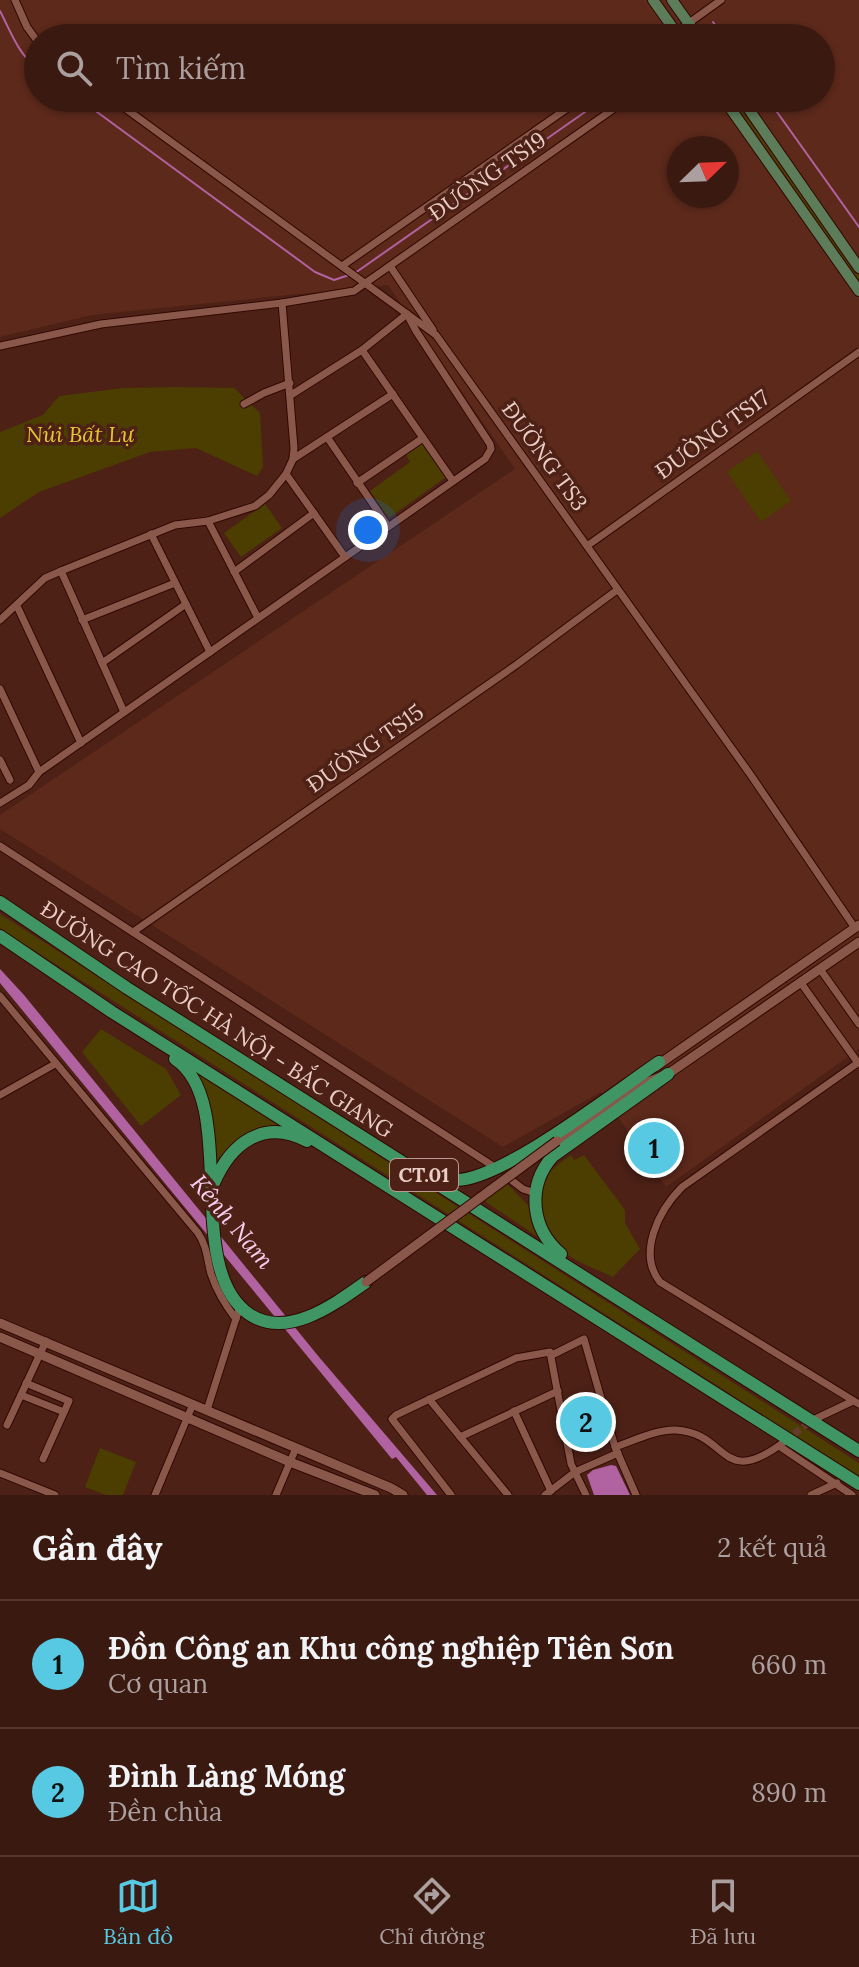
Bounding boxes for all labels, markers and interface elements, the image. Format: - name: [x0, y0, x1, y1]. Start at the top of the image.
- search box: [24, 24, 835, 112]
- icon: search: [52, 46, 96, 90]
- text: Tìm kiếm: [116, 49, 246, 87]
- street label: ĐƯỜNG TS19: [423, 125, 551, 227]
- north arrow: [667, 136, 739, 208]
- street label: ĐƯỜNG TS17: [649, 383, 775, 485]
- street label: ĐƯỜNG TS3: [496, 396, 594, 516]
- park label: Núi Bất Lự: [26, 420, 135, 448]
- your location: [348, 510, 388, 550]
- street label: ĐƯỜNG TS15: [301, 697, 429, 799]
- street label: ĐƯỜNG CAO TỐC HÀ NỘI - BẮC GIANG: [35, 893, 400, 1144]
- pin: 1: [628, 1118, 680, 1178]
- road number: CT.01: [390, 1159, 458, 1191]
- water label: Kênh Nam: [184, 1168, 281, 1275]
- pin: 2: [560, 1392, 612, 1452]
- text: Gần đây: [32, 1526, 162, 1569]
- text: 2 kết quả: [717, 1531, 827, 1564]
- text: Đồn Công an Khu công nghiệp Tiên Sơn: [108, 1629, 674, 1667]
- text: 1: [53, 1648, 63, 1681]
- text: 660 m: [751, 1648, 827, 1681]
- text: Cơ quan: [108, 1667, 208, 1700]
- text: Đình Làng Móng: [108, 1757, 345, 1795]
- text: 2: [51, 1776, 65, 1809]
- text: 890 m: [751, 1776, 827, 1809]
- text: Đền chùa: [108, 1795, 222, 1828]
- tab: Bản đồ: [103, 1874, 173, 1950]
- tab: Chỉ đường: [379, 1874, 484, 1950]
- tab: Đã lưu: [690, 1874, 756, 1950]

